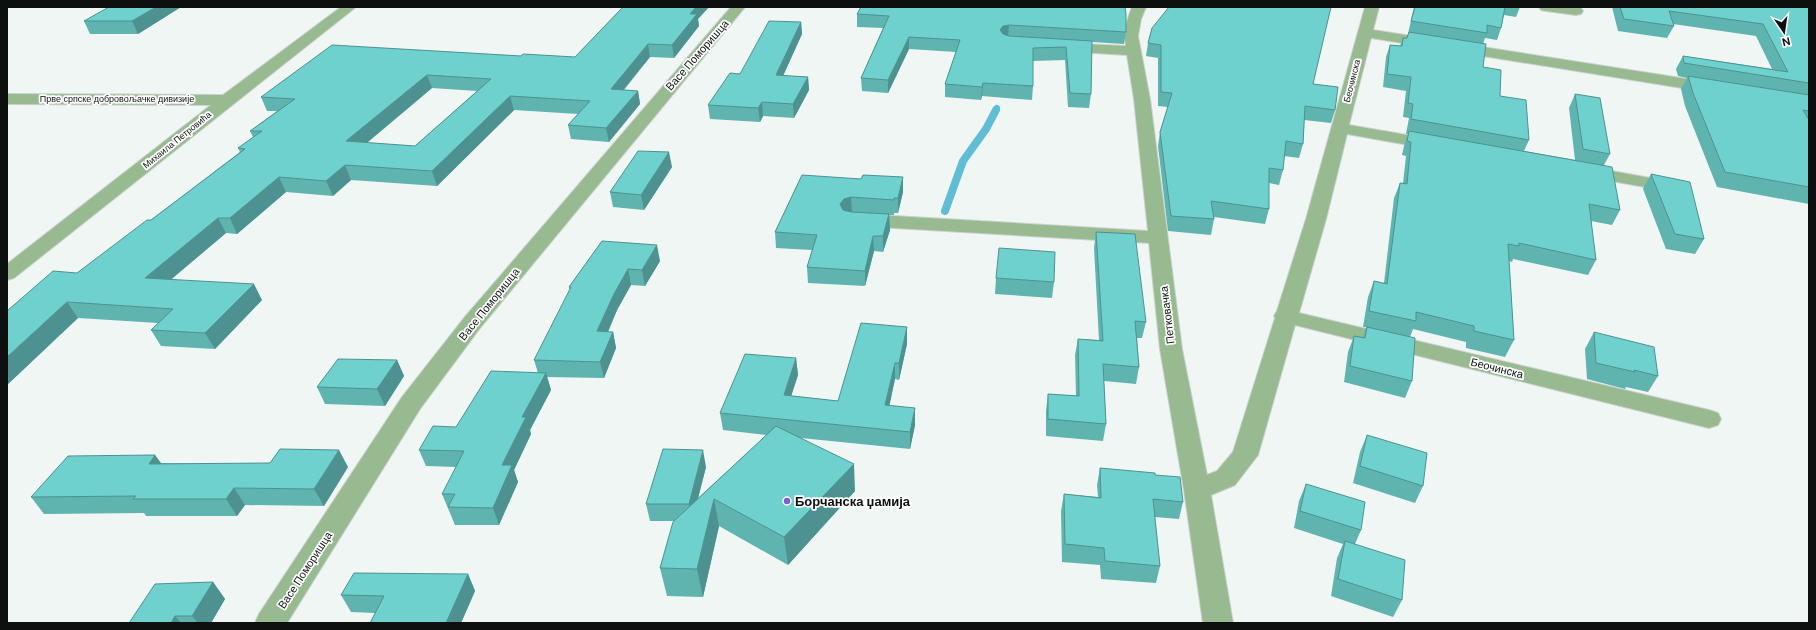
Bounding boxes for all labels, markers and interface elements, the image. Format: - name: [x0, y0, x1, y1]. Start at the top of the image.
- north arrow: [1764, 12, 1804, 52]
- street label: Васе Поморишца: [662, 16, 732, 93]
- text: N: [1781, 34, 1792, 49]
- street label: Беочинска: [1341, 58, 1363, 104]
- street label: Прве српске добровољачке дивизије: [40, 93, 194, 105]
- street label: Михаила Петровића: [140, 109, 214, 171]
- street label: Васе Поморишца: [455, 264, 523, 343]
- street label: Петковачка: [1156, 284, 1177, 345]
- street label: Беочинска: [1469, 355, 1526, 382]
- place label: Борчанска џамија: [795, 493, 911, 510]
- marker: Борчанска џамија: [782, 496, 792, 506]
- street label: Васе Поморишца: [275, 528, 336, 611]

